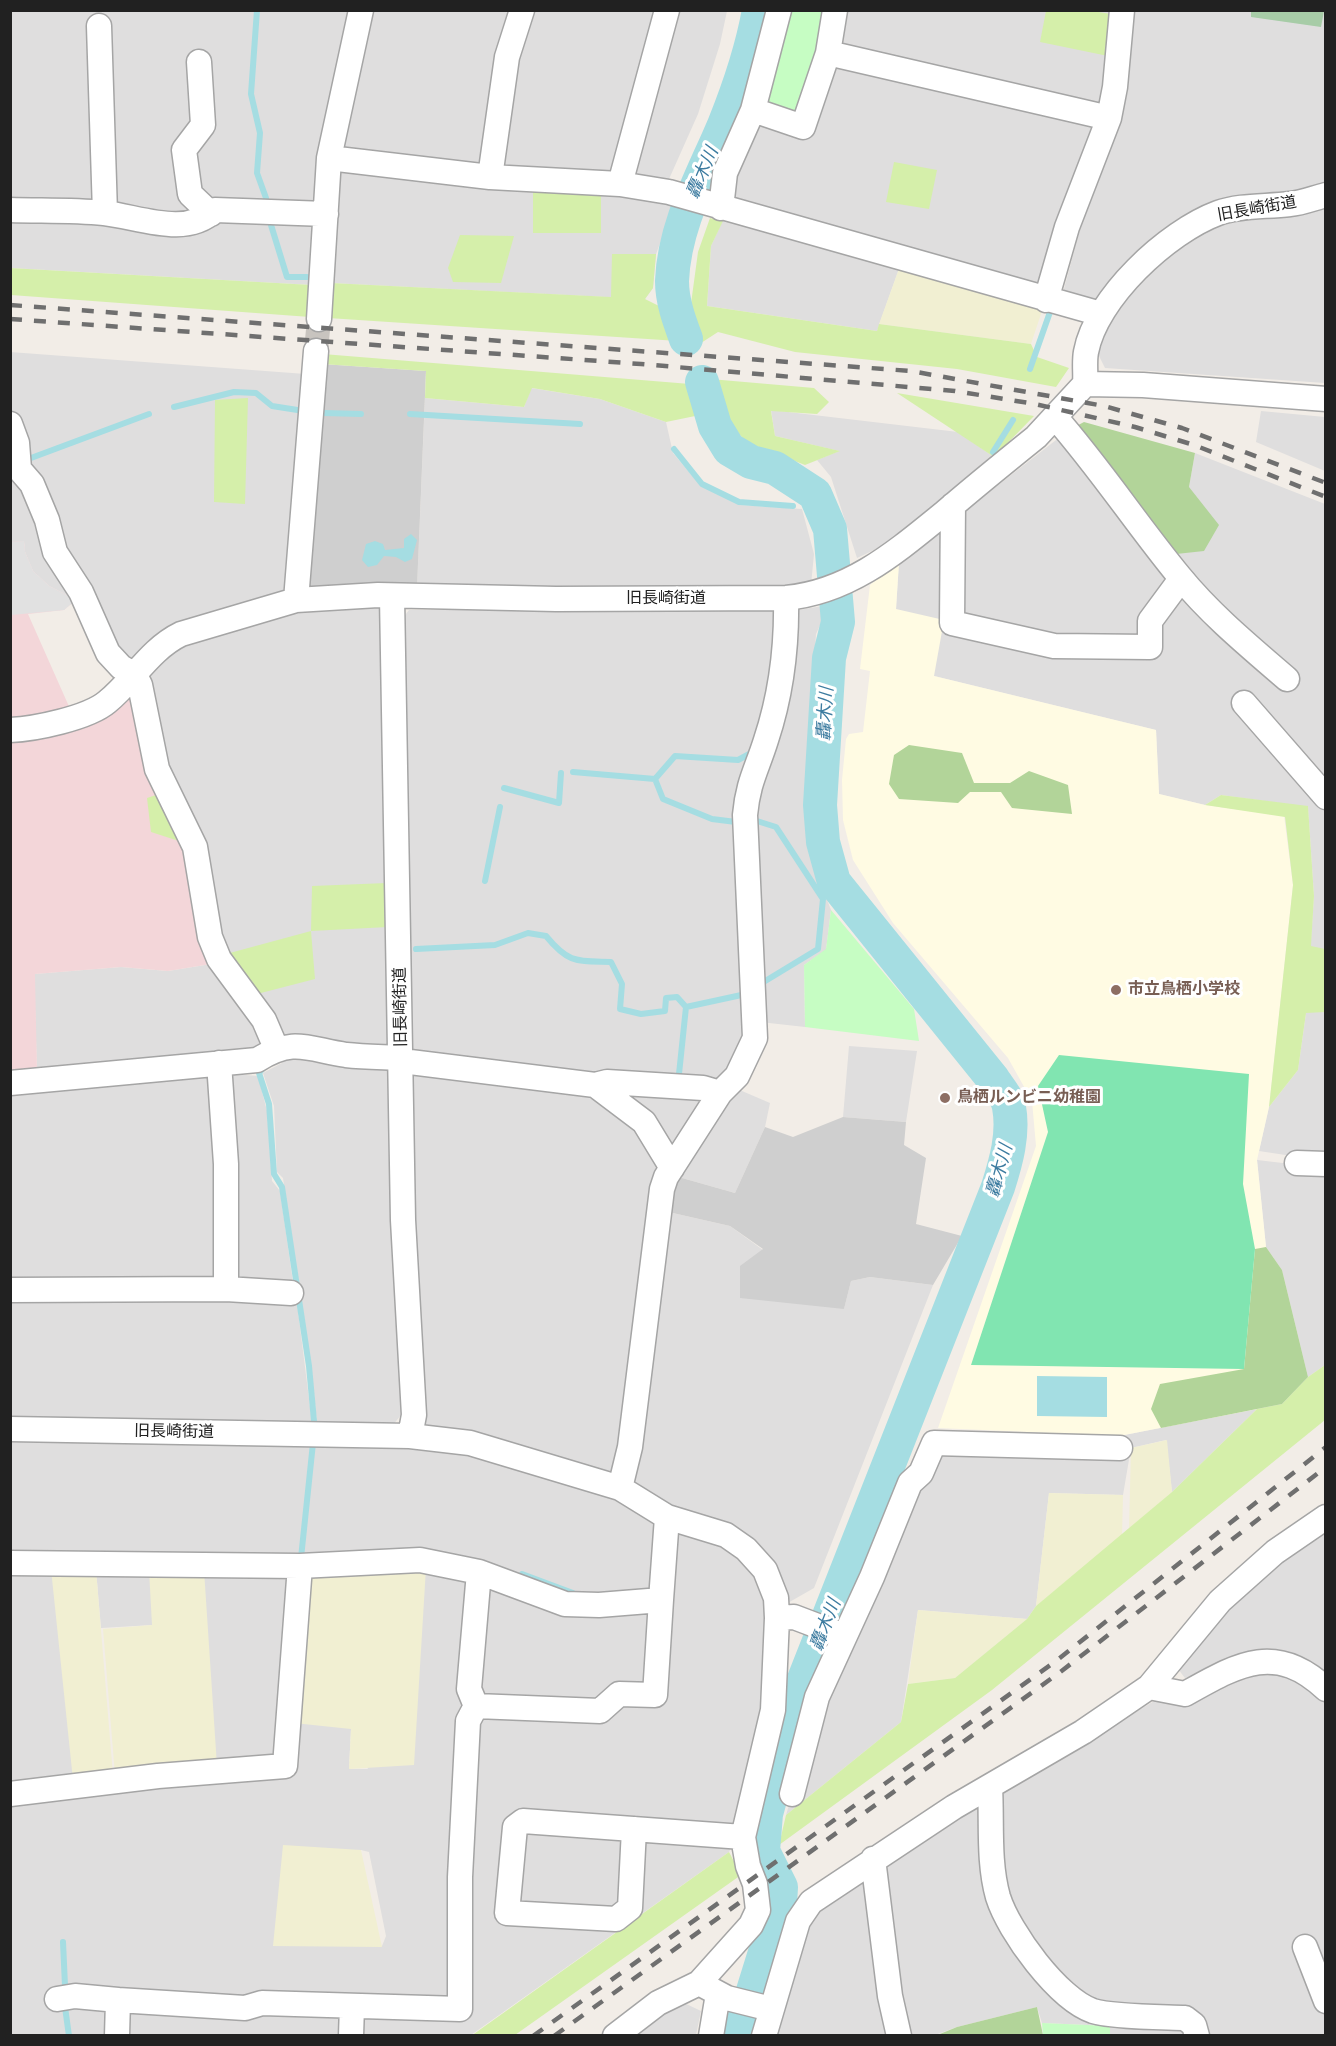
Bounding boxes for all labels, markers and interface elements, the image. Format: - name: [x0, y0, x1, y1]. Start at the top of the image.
- water label: 轟木川: [683, 144, 723, 202]
- street label: 旧長崎街道: [1216, 193, 1298, 225]
- street label: 旧長崎街道: [626, 589, 706, 609]
- water label: 轟木川: [814, 686, 838, 742]
- street label: 旧長崎街道: [391, 967, 411, 1047]
- place label: 市立鳥栖小学校: [1128, 980, 1240, 1000]
- marker: 市立鳥栖小学校: [1109, 983, 1123, 997]
- place label: 鳥栖ルンビニ幼稚園: [957, 1088, 1101, 1108]
- marker: 鳥栖ルンビニ幼稚園: [938, 1091, 952, 1105]
- water label: 轟木川: [983, 1142, 1017, 1200]
- street label: 旧長崎街道: [134, 1422, 214, 1442]
- water label: 轟木川: [806, 1596, 846, 1654]

